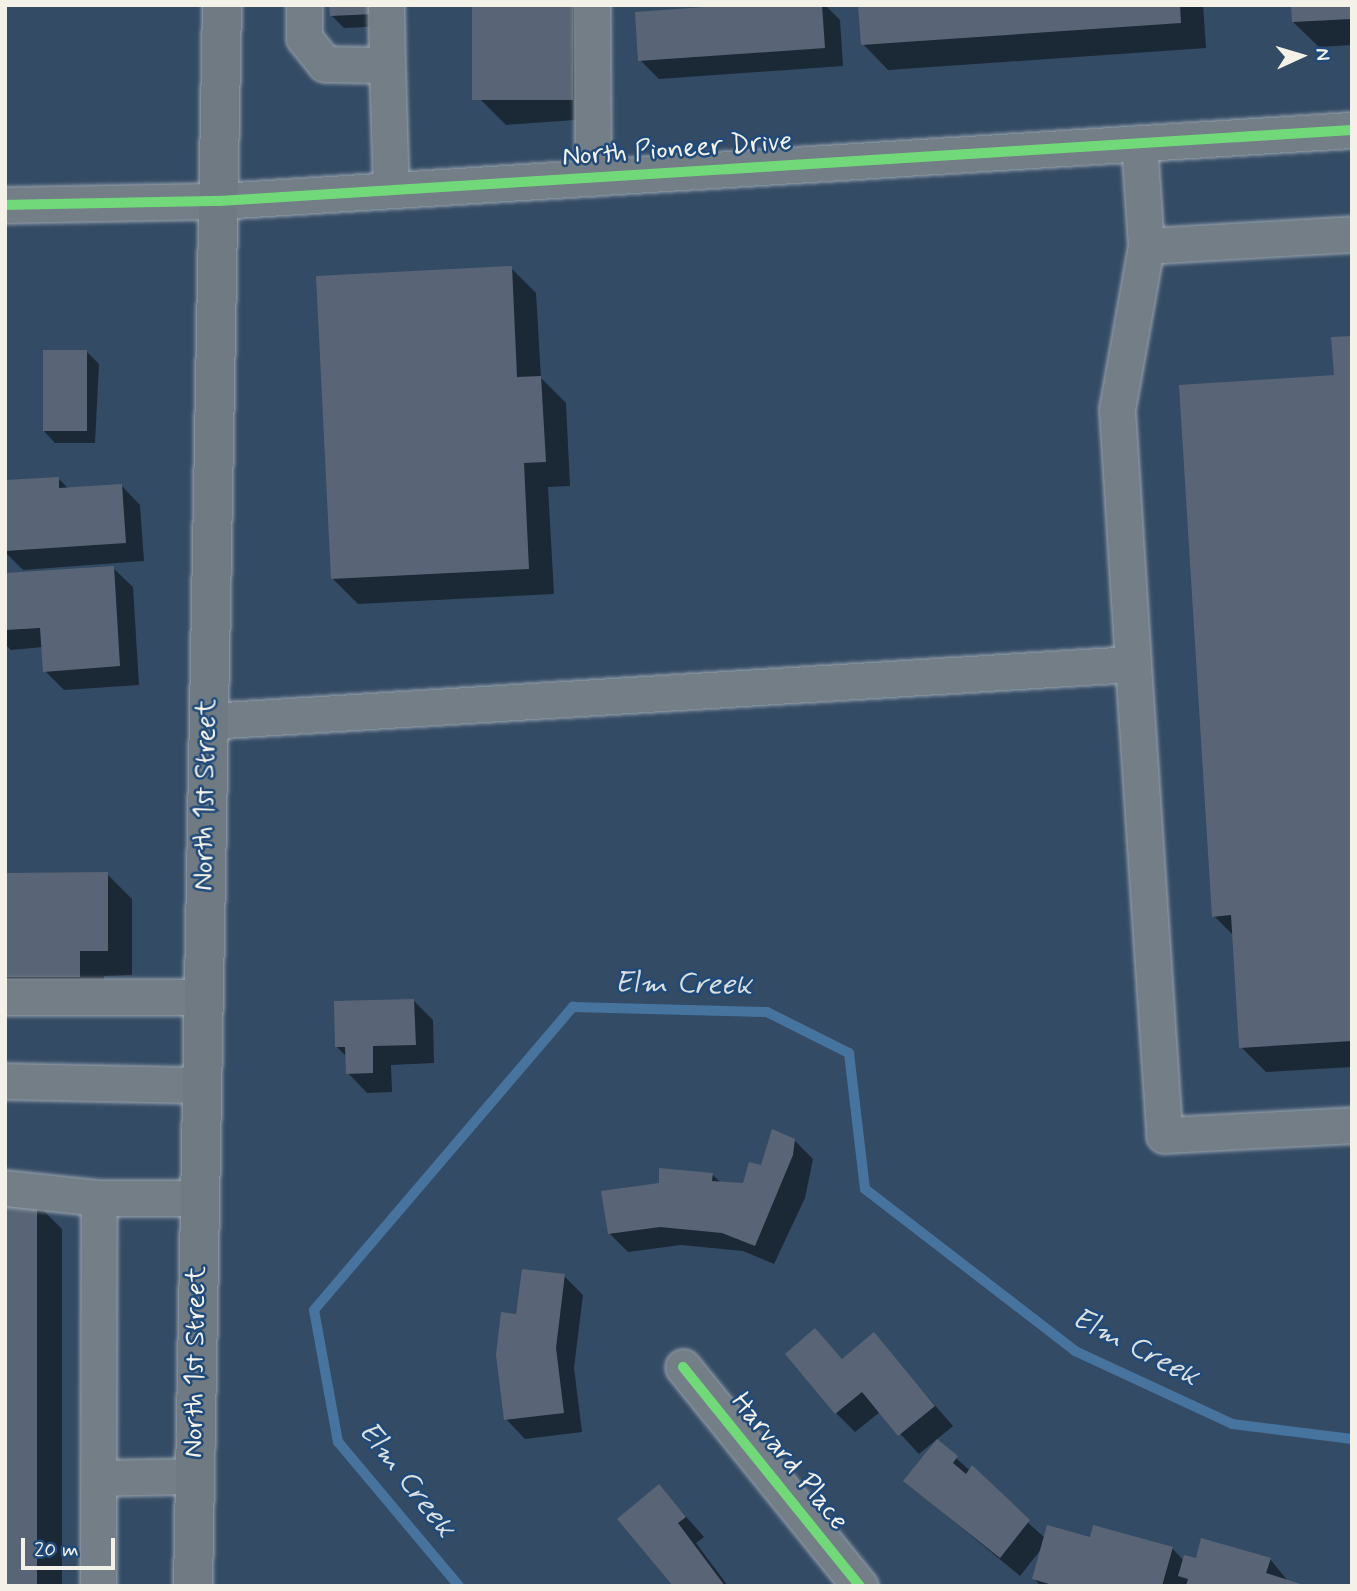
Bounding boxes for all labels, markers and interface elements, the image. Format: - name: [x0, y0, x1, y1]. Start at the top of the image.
- north arrow: [1266, 21, 1336, 91]
- text: N: [1310, 47, 1335, 62]
- street label: North Pioneer Drive: [561, 125, 793, 175]
- street label: North 1st Street: [188, 699, 224, 891]
- water label: Elm Creek: [614, 966, 752, 1004]
- street label: North 1st Street: [178, 1266, 214, 1458]
- water label: Elm Creek: [1066, 1301, 1204, 1395]
- street label: Harvard Place: [724, 1388, 854, 1536]
- water label: Elm Creek: [350, 1415, 462, 1545]
- scale bar: [24, 1524, 119, 1568]
- text: 20 m: [34, 1536, 79, 1564]

